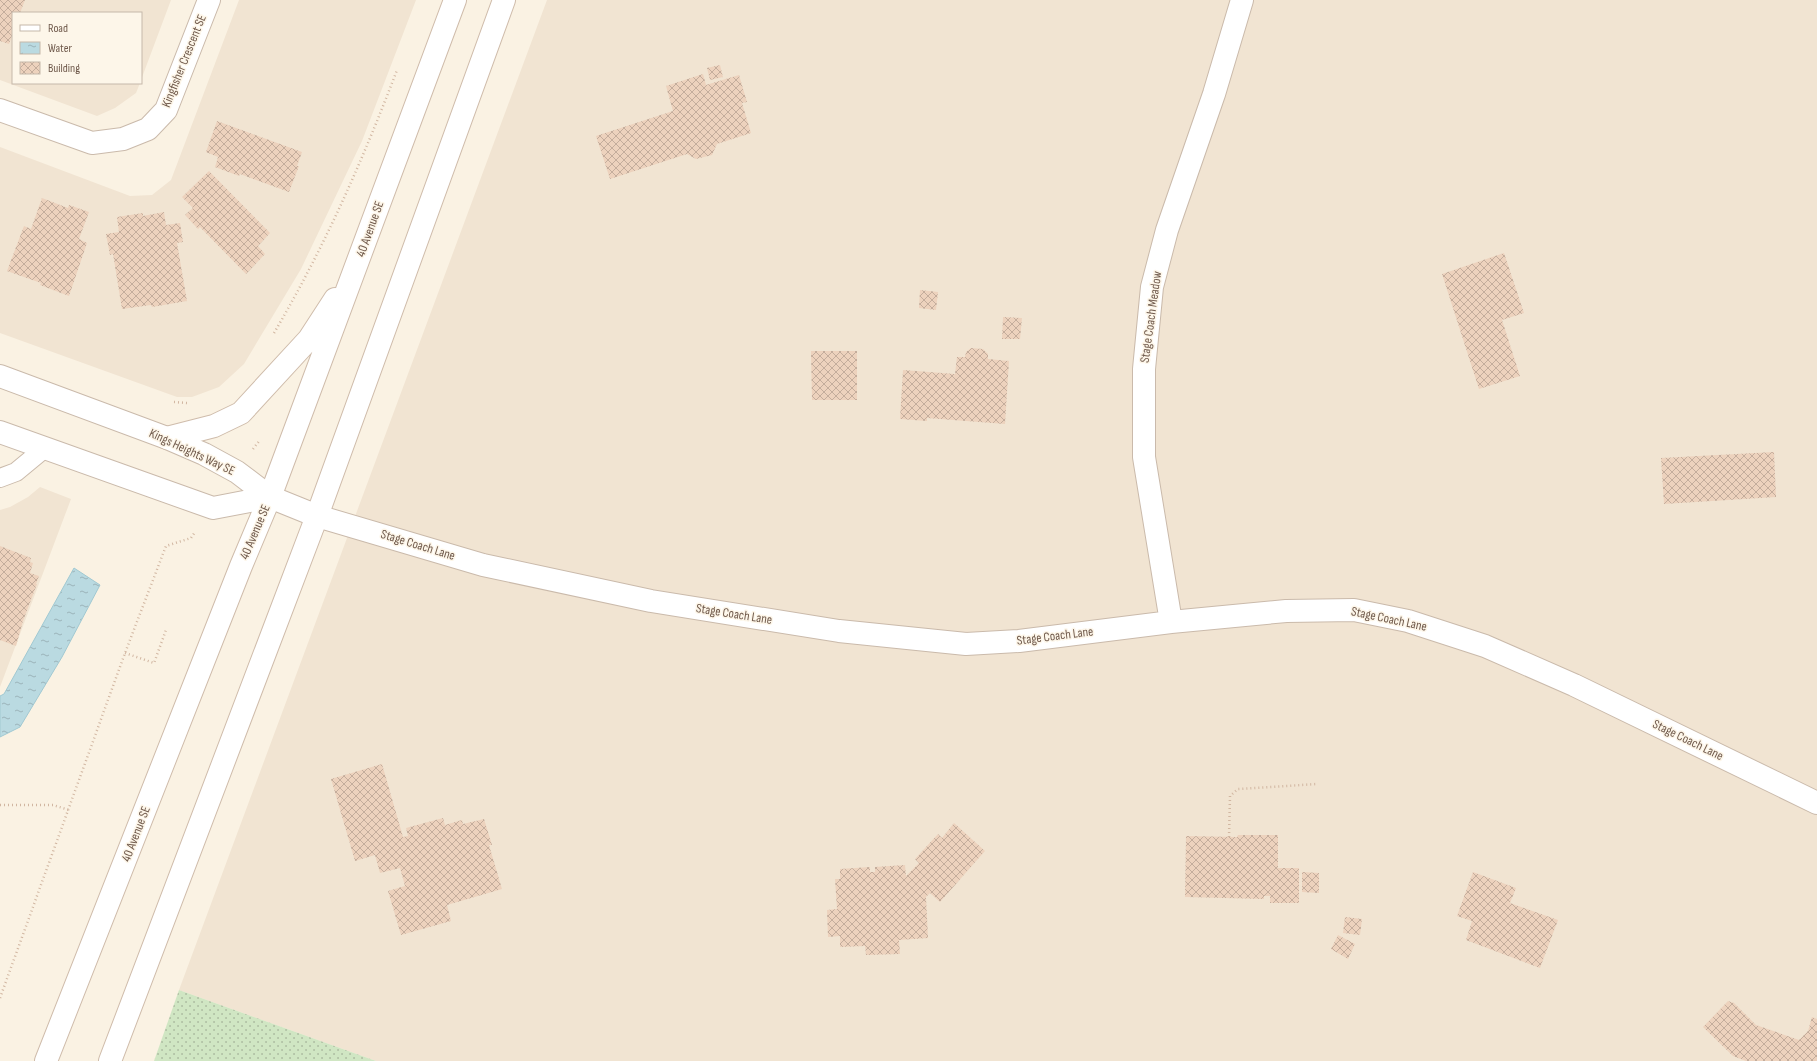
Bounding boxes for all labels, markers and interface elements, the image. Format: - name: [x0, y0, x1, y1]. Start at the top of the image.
- legend: [12, 12, 142, 84]
- street label: Kingfisher Crescent SE: [158, 12, 210, 110]
- text: Road: [48, 21, 68, 36]
- text: Water: [48, 41, 72, 56]
- text: Building: [48, 61, 80, 76]
- street label: 40 Avenue SE: [353, 199, 387, 259]
- street label: Stage Coach Meadow: [1137, 269, 1165, 364]
- street label: Kings Heights Way SE: [147, 425, 237, 479]
- street label: 40 Avenue SE: [236, 502, 274, 562]
- street label: Stage Coach Lane: [379, 526, 457, 564]
- street label: Stage Coach Lane: [695, 600, 773, 628]
- street label: Stage Coach Lane: [1350, 603, 1428, 635]
- street label: Stage Coach Lane: [1016, 623, 1094, 649]
- street label: Stage Coach Lane: [1650, 716, 1726, 764]
- street label: 40 Avenue SE: [118, 804, 154, 864]

